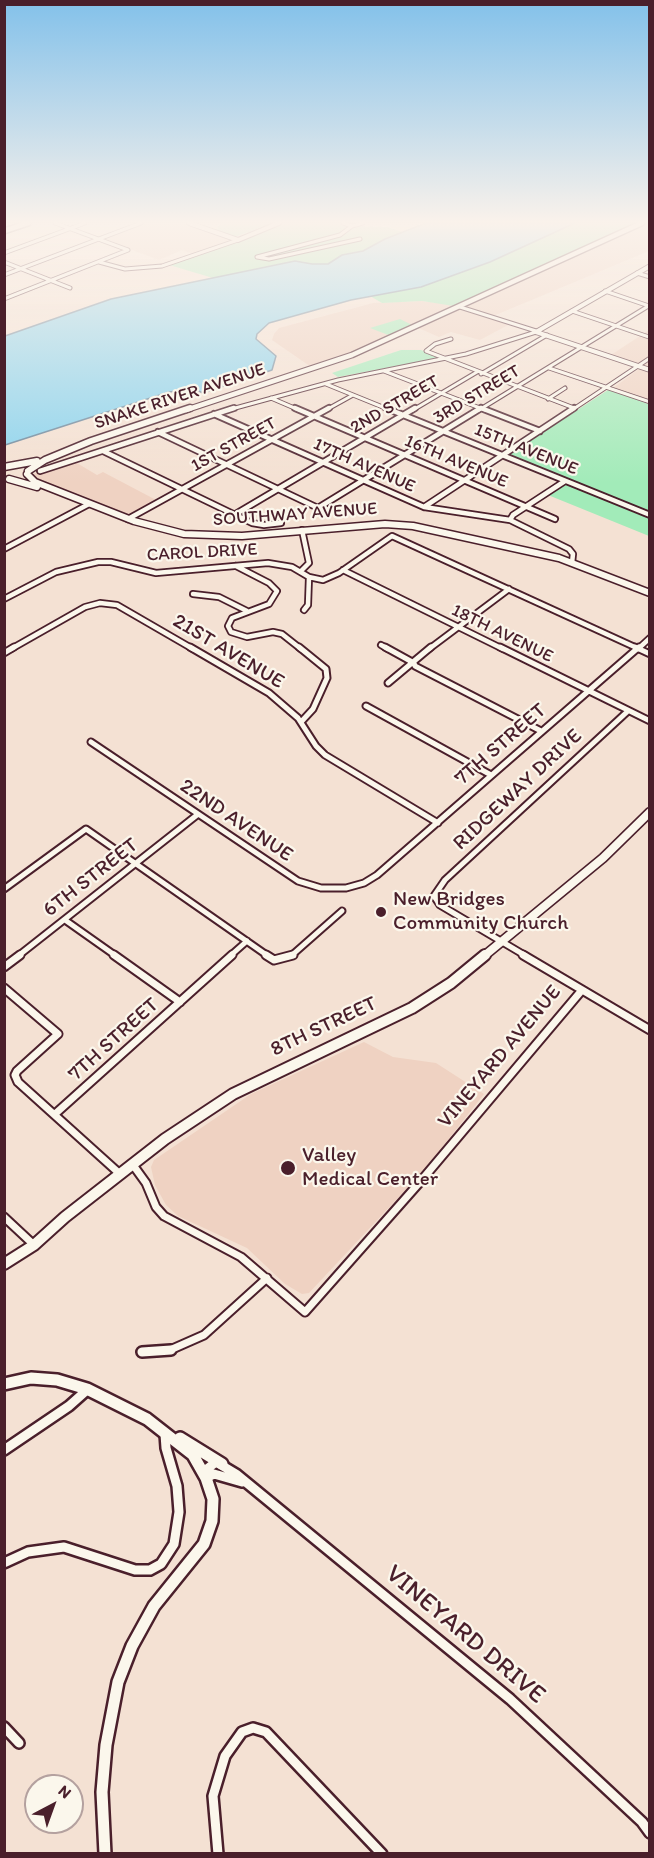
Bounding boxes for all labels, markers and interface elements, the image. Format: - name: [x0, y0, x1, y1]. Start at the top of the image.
- street label: SNAKE RIVER AVENUE: [92, 359, 268, 435]
- street label: 3RD STREET: [430, 361, 524, 429]
- street label: 2ND STREET: [347, 371, 443, 439]
- street label: 1ST STREET: [188, 413, 280, 477]
- street label: 15TH AVENUE: [471, 419, 581, 481]
- street label: 16TH AVENUE: [401, 431, 511, 493]
- street label: 17TH AVENUE: [310, 434, 418, 498]
- street label: SOUTHWAY AVENUE: [212, 498, 378, 532]
- street label: CAROL DRIVE: [146, 539, 258, 567]
- street label: 18TH AVENUE: [448, 600, 556, 668]
- street label: 21ST AVENUE: [168, 609, 288, 695]
- street label: 7TH STREET: [450, 698, 552, 792]
- street label: RIDGEWAY DRIVE: [448, 724, 588, 856]
- street label: 22ND AVENUE: [175, 774, 297, 868]
- street label: 6TH STREET: [38, 833, 144, 923]
- place label: New Bridges Community Church: [393, 887, 568, 937]
- marker: New Bridges Community Church: [374, 905, 388, 919]
- street label: VINEYARD AVENUE: [433, 980, 567, 1134]
- street label: 8TH STREET: [267, 991, 381, 1063]
- street label: 7TH STREET: [64, 993, 164, 1087]
- place label: Valley Medical Center: [302, 1143, 438, 1193]
- marker: Valley Medical Center: [279, 1159, 297, 1177]
- street label: VINEYARD DRIVE: [379, 1559, 551, 1711]
- north arrow: [24, 1774, 84, 1834]
- text: N: [55, 1781, 75, 1802]

